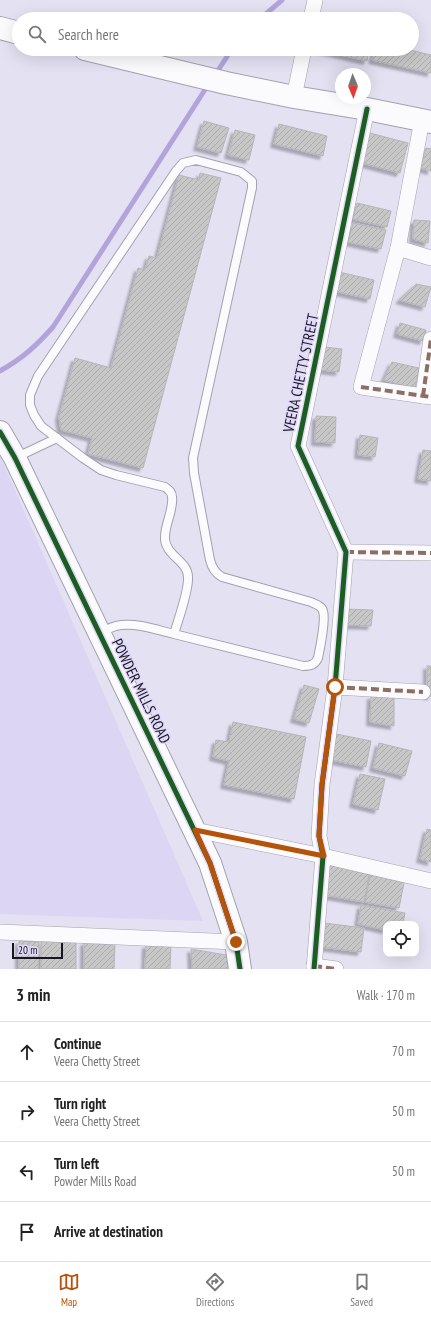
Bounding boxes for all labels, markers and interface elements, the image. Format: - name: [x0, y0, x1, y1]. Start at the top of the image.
- search box: [12, 12, 419, 56]
- icon: search: [26, 23, 48, 45]
- text: Search here: [58, 25, 119, 44]
- north arrow: [335, 68, 371, 104]
- street label: VEERA CHETTY STREET: [278, 312, 322, 435]
- street label: POWDER MILLS ROAD: [108, 635, 175, 746]
- route start: [326, 678, 344, 696]
- map controls: [383, 921, 419, 957]
- button: locate: [383, 921, 419, 957]
- route end: [227, 933, 245, 951]
- scale bar: [12, 941, 63, 960]
- text: 20 m: [18, 943, 37, 957]
- text: 3 min: [16, 984, 50, 1006]
- text: Walk · 170 m: [357, 987, 415, 1004]
- text: Continue: [54, 1034, 101, 1053]
- icon: ahead: [16, 1041, 38, 1063]
- text: 70 m: [392, 1043, 415, 1060]
- text: Veera Chetty Street: [54, 1053, 140, 1070]
- text: Turn right: [54, 1094, 106, 1113]
- icon: right: [16, 1101, 38, 1123]
- text: 50 m: [392, 1103, 415, 1120]
- text: Veera Chetty Street: [54, 1113, 140, 1130]
- text: Turn left: [54, 1154, 99, 1173]
- icon: left: [16, 1161, 38, 1183]
- text: 50 m: [392, 1163, 415, 1180]
- text: Powder Mills Road: [54, 1173, 136, 1190]
- icon: arrive: [16, 1221, 38, 1243]
- text: Arrive at destination: [54, 1222, 163, 1241]
- tab: Map: [58, 1271, 80, 1309]
- tab: Directions: [196, 1271, 234, 1309]
- tab: Saved: [350, 1271, 373, 1309]

